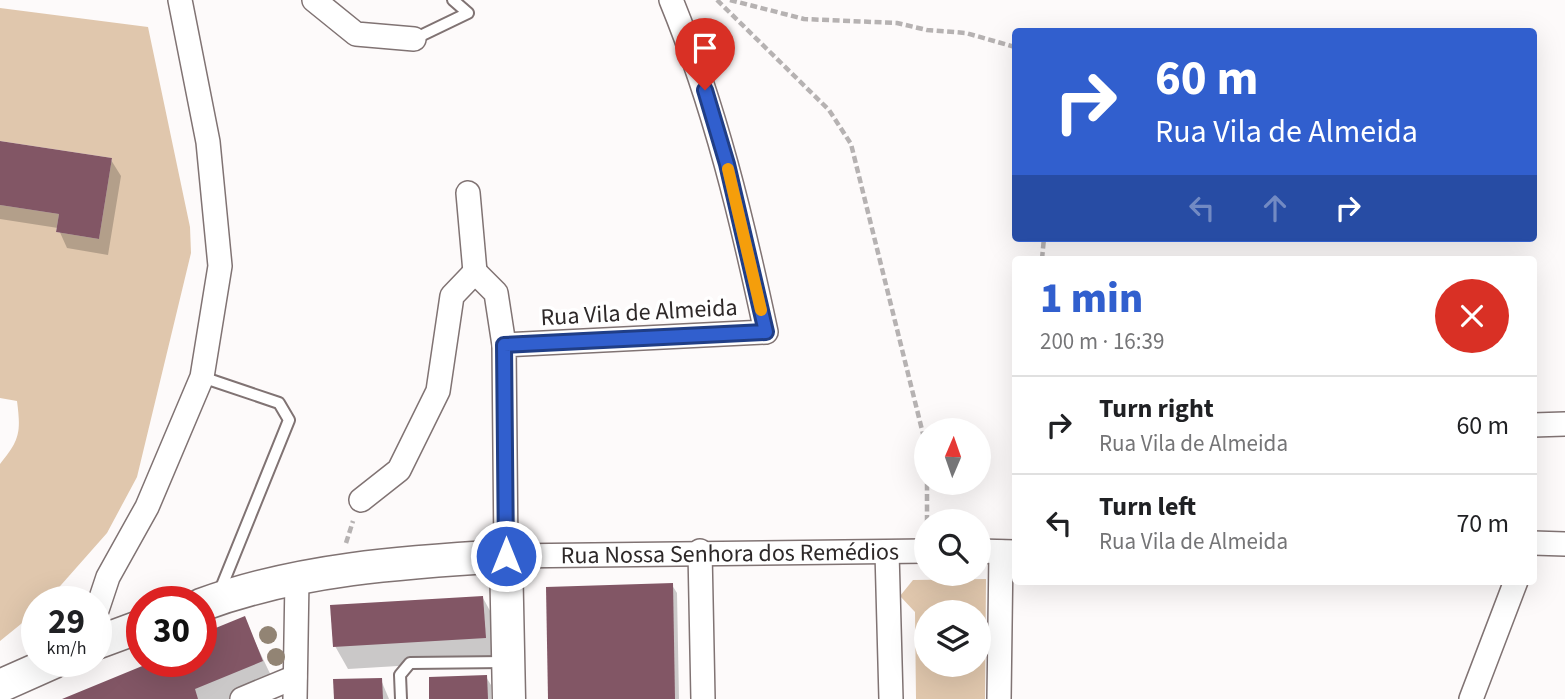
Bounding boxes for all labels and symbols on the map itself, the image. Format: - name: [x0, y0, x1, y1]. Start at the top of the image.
- pin: [675, 18, 735, 90]
- street label: Rua Vila de Almeida: [540, 290, 738, 335]
- north arrow: [914, 418, 990, 495]
- position arrow: [469, 519, 543, 593]
- street label: Rua Nossa Senhora dos Remédios: [560, 534, 899, 573]
- speed limit sign: 30: [126, 586, 217, 677]

